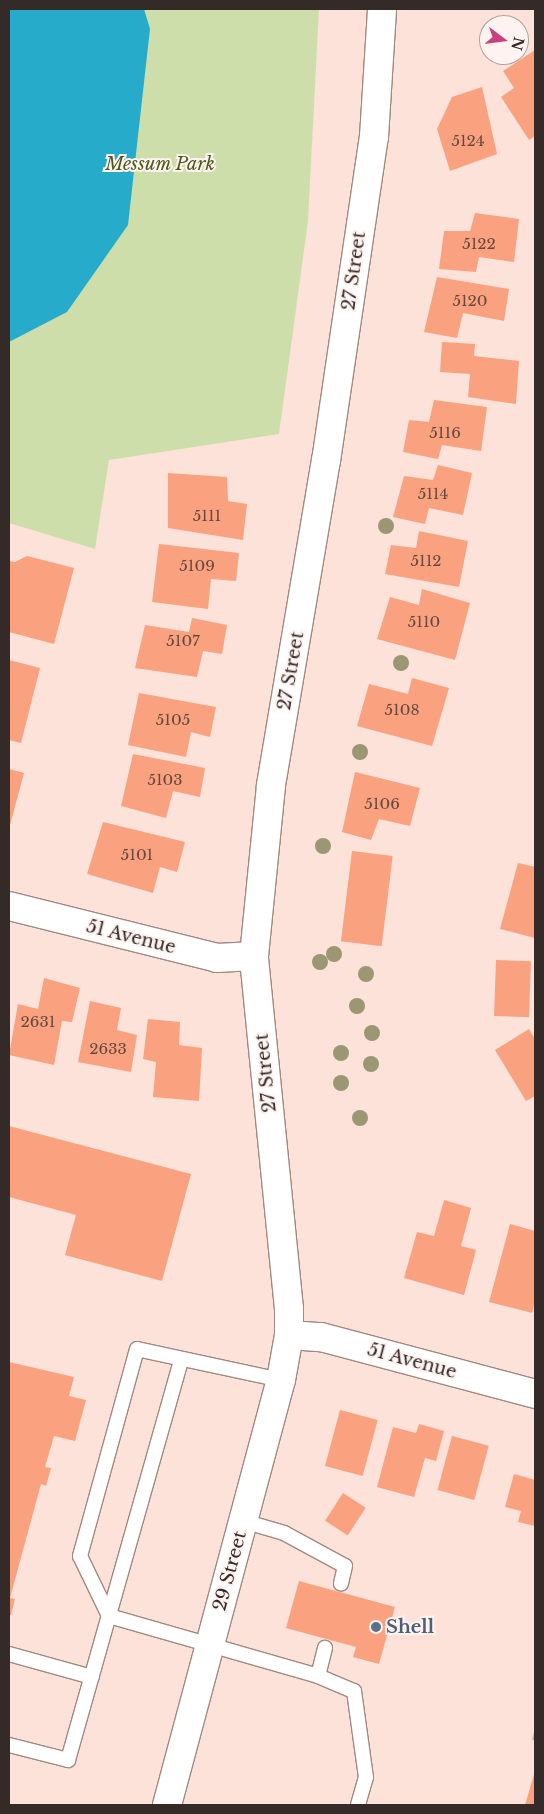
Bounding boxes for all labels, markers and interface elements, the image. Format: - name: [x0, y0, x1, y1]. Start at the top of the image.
- north arrow: [479, 15, 529, 65]
- text: N: [507, 35, 528, 52]
- house number: 5124: [451, 132, 485, 150]
- park label: Messum Park: [105, 153, 215, 175]
- street label: 27 Street: [338, 230, 370, 312]
- house number: 5122: [462, 235, 496, 253]
- house number: 5120: [452, 292, 488, 310]
- house number: 5116: [429, 424, 461, 442]
- house number: 5114: [418, 485, 448, 503]
- house number: 5111: [193, 507, 221, 525]
- house number: 5112: [410, 552, 442, 570]
- house number: 5109: [179, 557, 215, 575]
- house number: 5110: [408, 613, 440, 631]
- street label: 27 Street: [273, 630, 309, 712]
- house number: 5107: [166, 632, 200, 650]
- house number: 5108: [384, 701, 420, 719]
- house number: 5105: [156, 711, 190, 729]
- house number: 5103: [147, 771, 183, 789]
- house number: 5106: [364, 795, 400, 813]
- house number: 5101: [121, 846, 153, 864]
- street label: 51 Avenue: [84, 915, 178, 959]
- house number: 2631: [21, 1013, 55, 1031]
- street label: 27 Street: [251, 1032, 281, 1114]
- house number: 2633: [89, 1040, 127, 1058]
- street label: 51 Avenue: [365, 1339, 459, 1383]
- street label: 29 Street: [209, 1529, 251, 1613]
- place label: Shell: [386, 1616, 434, 1638]
- marker: Shell: [370, 1621, 382, 1633]

